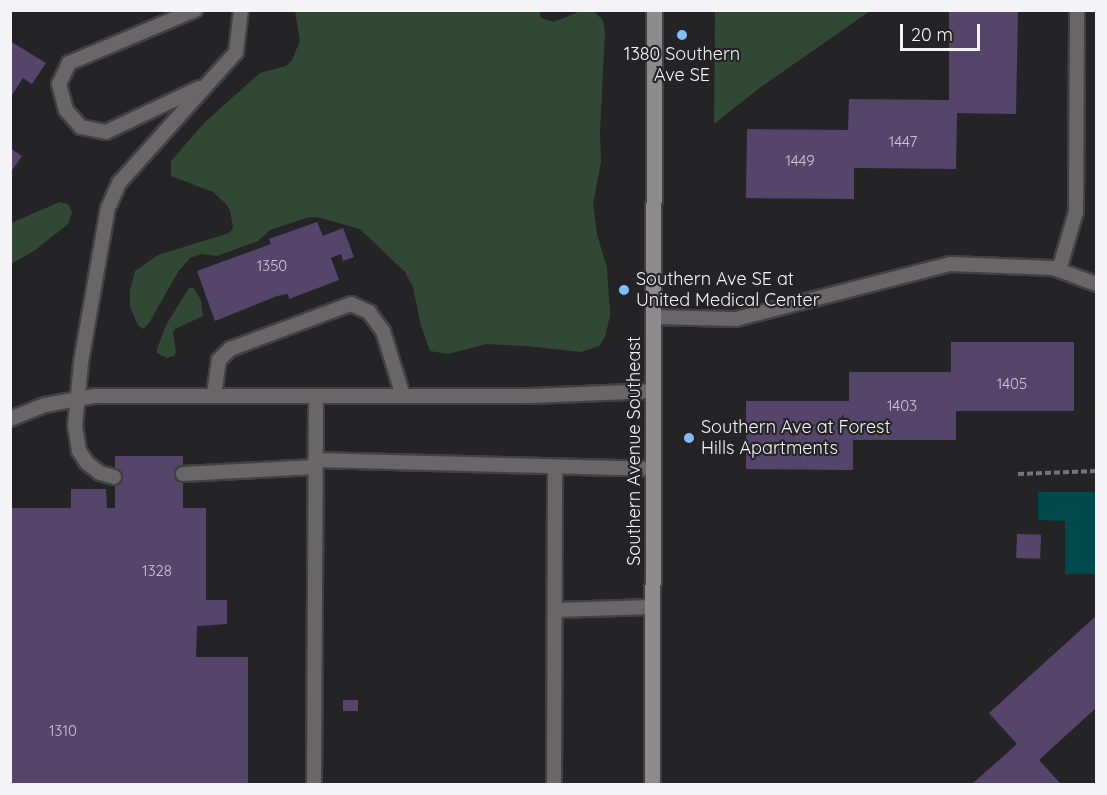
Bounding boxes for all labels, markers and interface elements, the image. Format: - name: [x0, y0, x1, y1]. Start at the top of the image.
- scale bar: [903, 12, 982, 50]
- text: 20 m: [911, 23, 953, 46]
- marker: 1380 Southern Ave SE: [675, 28, 689, 42]
- place label: 1380 Southern Ave SE: [624, 44, 740, 86]
- house number: 1447: [889, 133, 917, 151]
- house number: 1449: [785, 152, 815, 170]
- house number: 1350: [257, 257, 287, 275]
- place label: Southern Ave SE at United Medical Center: [636, 269, 820, 312]
- marker: Southern Ave SE at United Medical Center: [617, 283, 631, 297]
- street label: Southern Avenue Southeast: [623, 336, 645, 566]
- house number: 1405: [997, 375, 1027, 393]
- house number: 1403: [887, 397, 917, 415]
- place label: Southern Ave at Forest Hills Apartments: [701, 417, 891, 460]
- marker: Southern Ave at Forest Hills Apartments: [682, 431, 696, 445]
- house number: 1328: [142, 562, 172, 580]
- house number: 1310: [49, 722, 77, 740]

